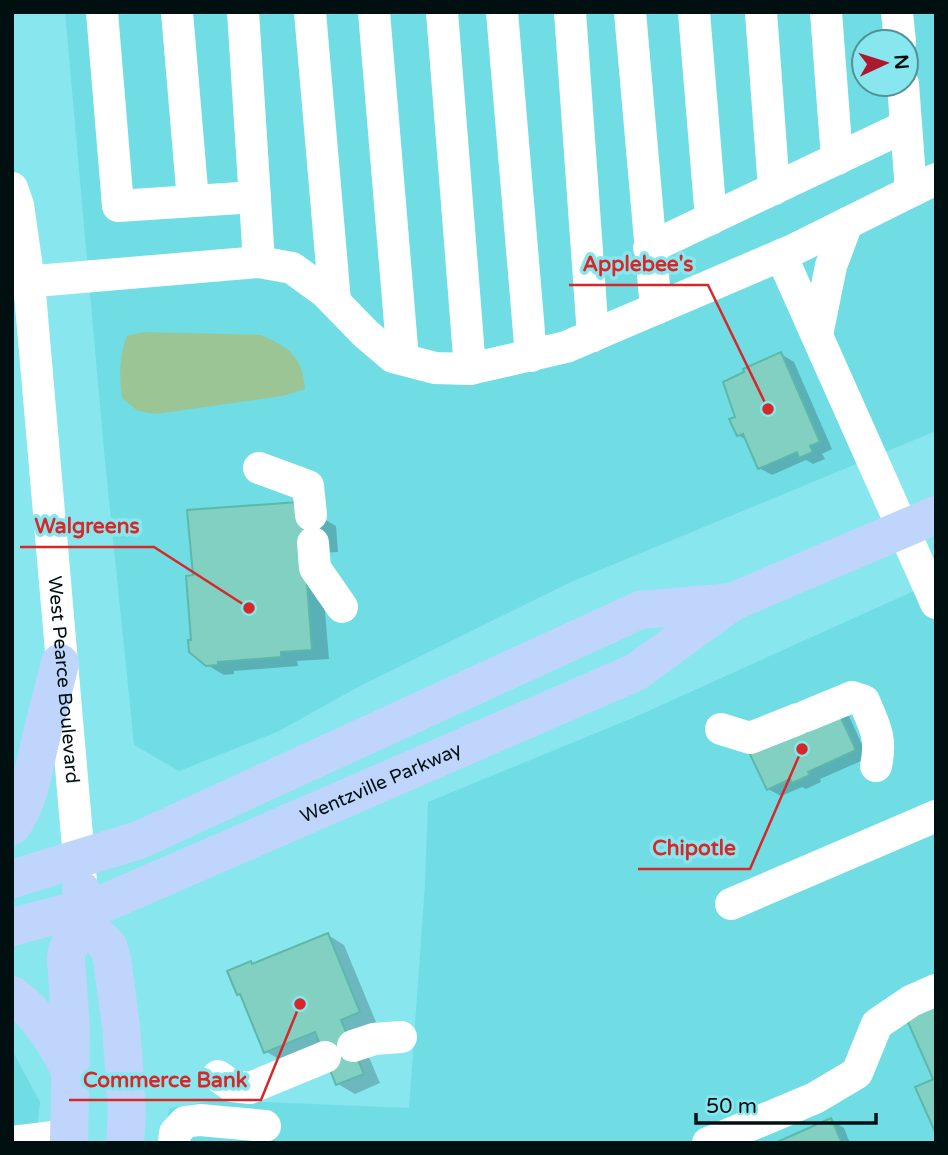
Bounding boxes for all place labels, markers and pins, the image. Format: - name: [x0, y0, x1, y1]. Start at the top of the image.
- callout: Applebee's: [569, 243, 708, 285]
- callout: Walgreens: [20, 505, 154, 547]
- callout: Chipotle: [638, 827, 750, 869]
- callout: Commerce Bank: [69, 1058, 261, 1100]

